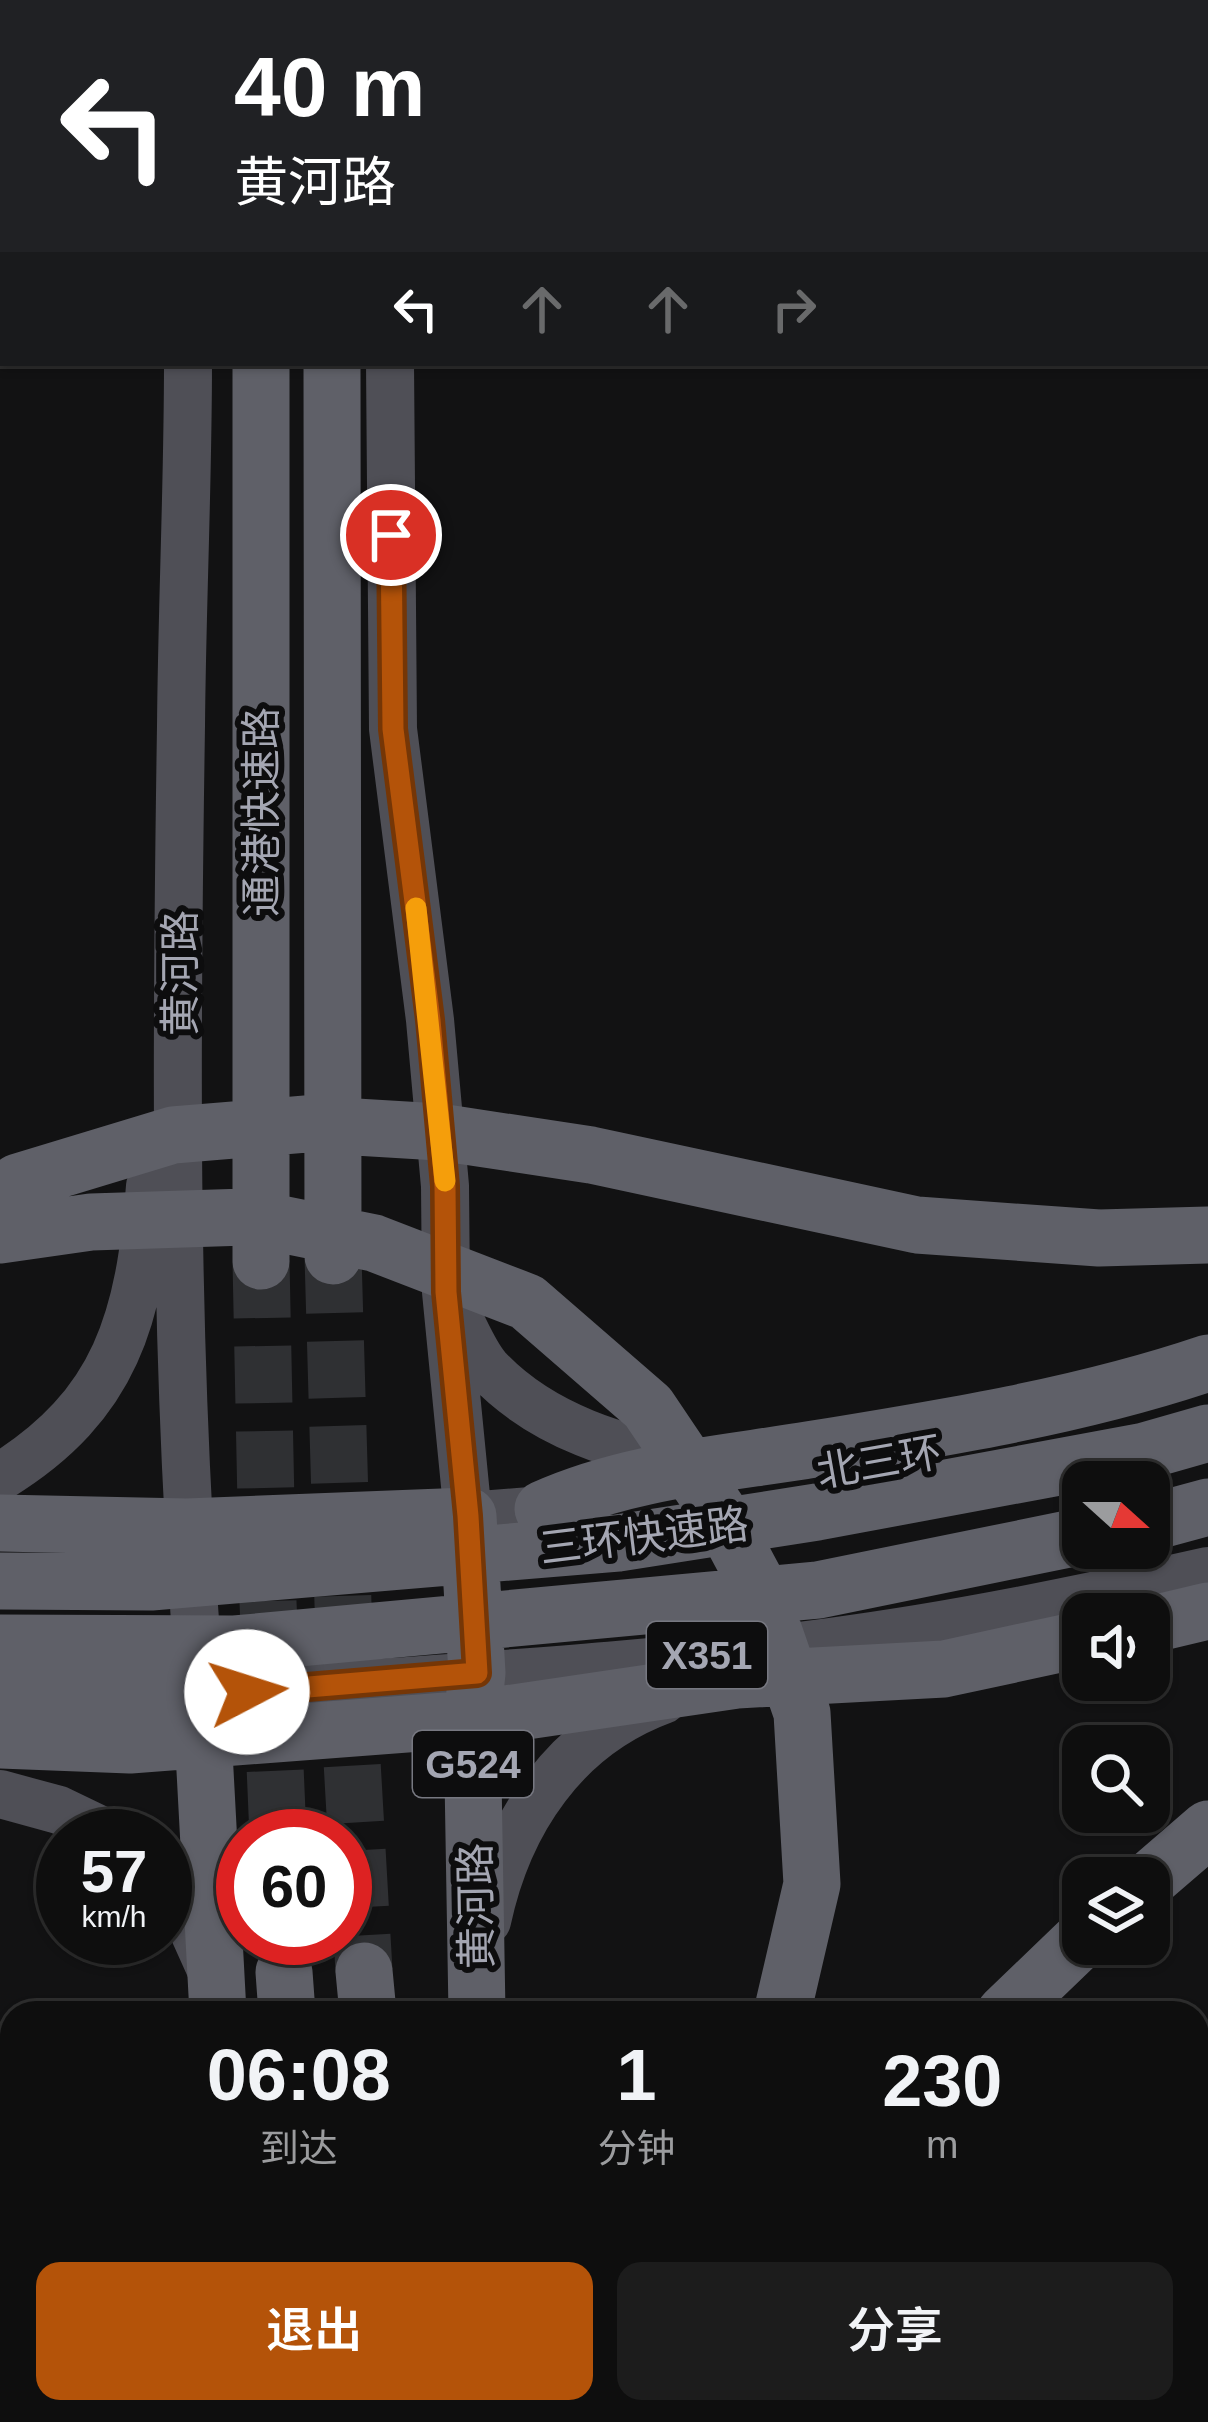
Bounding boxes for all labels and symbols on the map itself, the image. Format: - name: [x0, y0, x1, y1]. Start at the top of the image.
- pin: [340, 484, 442, 586]
- street label: 通港快速路: [238, 707, 285, 917]
- street label: 黄河路: [157, 910, 204, 1036]
- street label: 北三环: [813, 1428, 945, 1496]
- north arrow: [1062, 1461, 1170, 1569]
- street label: 三环快速路: [537, 1500, 751, 1572]
- road number: X351: [647, 1622, 767, 1688]
- position arrow: [184, 1629, 310, 1755]
- road number: G524: [413, 1731, 533, 1797]
- speed limit sign: 60: [216, 1809, 372, 1965]
- street label: 黄河路: [451, 1843, 501, 1969]

